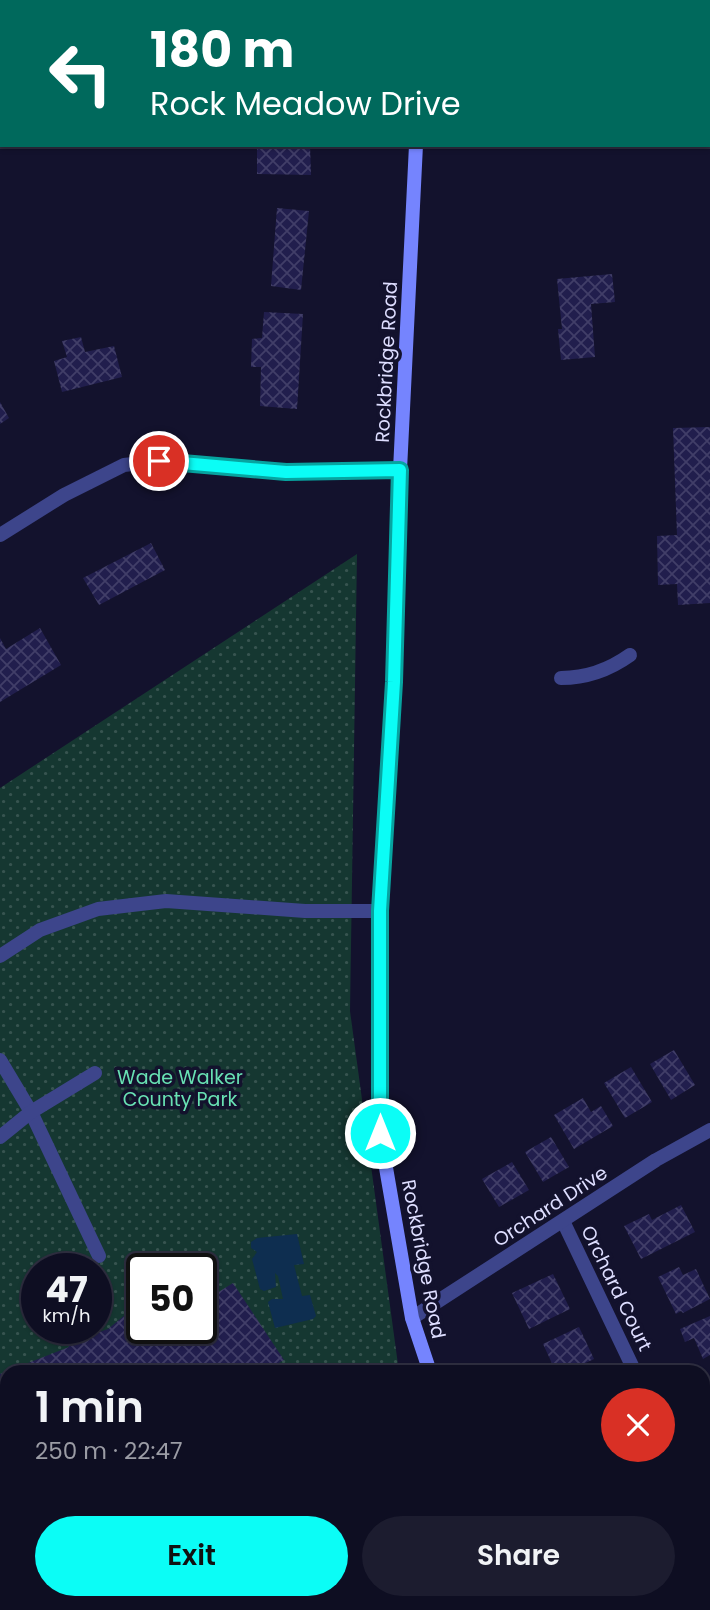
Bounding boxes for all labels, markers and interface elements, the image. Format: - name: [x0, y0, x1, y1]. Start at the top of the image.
- text: 180 m: [150, 16, 294, 84]
- icon: left: [35, 28, 126, 119]
- text: Rock Meadow Drive: [150, 81, 461, 126]
- street label: Rockbridge Road: [369, 281, 404, 443]
- pin: [129, 431, 189, 491]
- icon: arrive: [140, 442, 178, 480]
- park label: Wade Walker County Park: [117, 1064, 243, 1113]
- position arrow: [343, 1096, 417, 1170]
- street label: Orchard Drive: [488, 1159, 613, 1253]
- street label: Rockbridge Road: [395, 1177, 452, 1341]
- street label: Orchard Court: [574, 1221, 659, 1356]
- speed limit sign: 50: [126, 1253, 217, 1344]
- text: 47: [45, 1265, 88, 1314]
- text: km/h: [43, 1303, 90, 1328]
- text: 1 min: [35, 1378, 144, 1437]
- button: close: [601, 1388, 675, 1462]
- text: 250 m · 22:47: [35, 1435, 182, 1467]
- button: Exit: [35, 1516, 348, 1596]
- button: Share: [362, 1516, 675, 1596]

